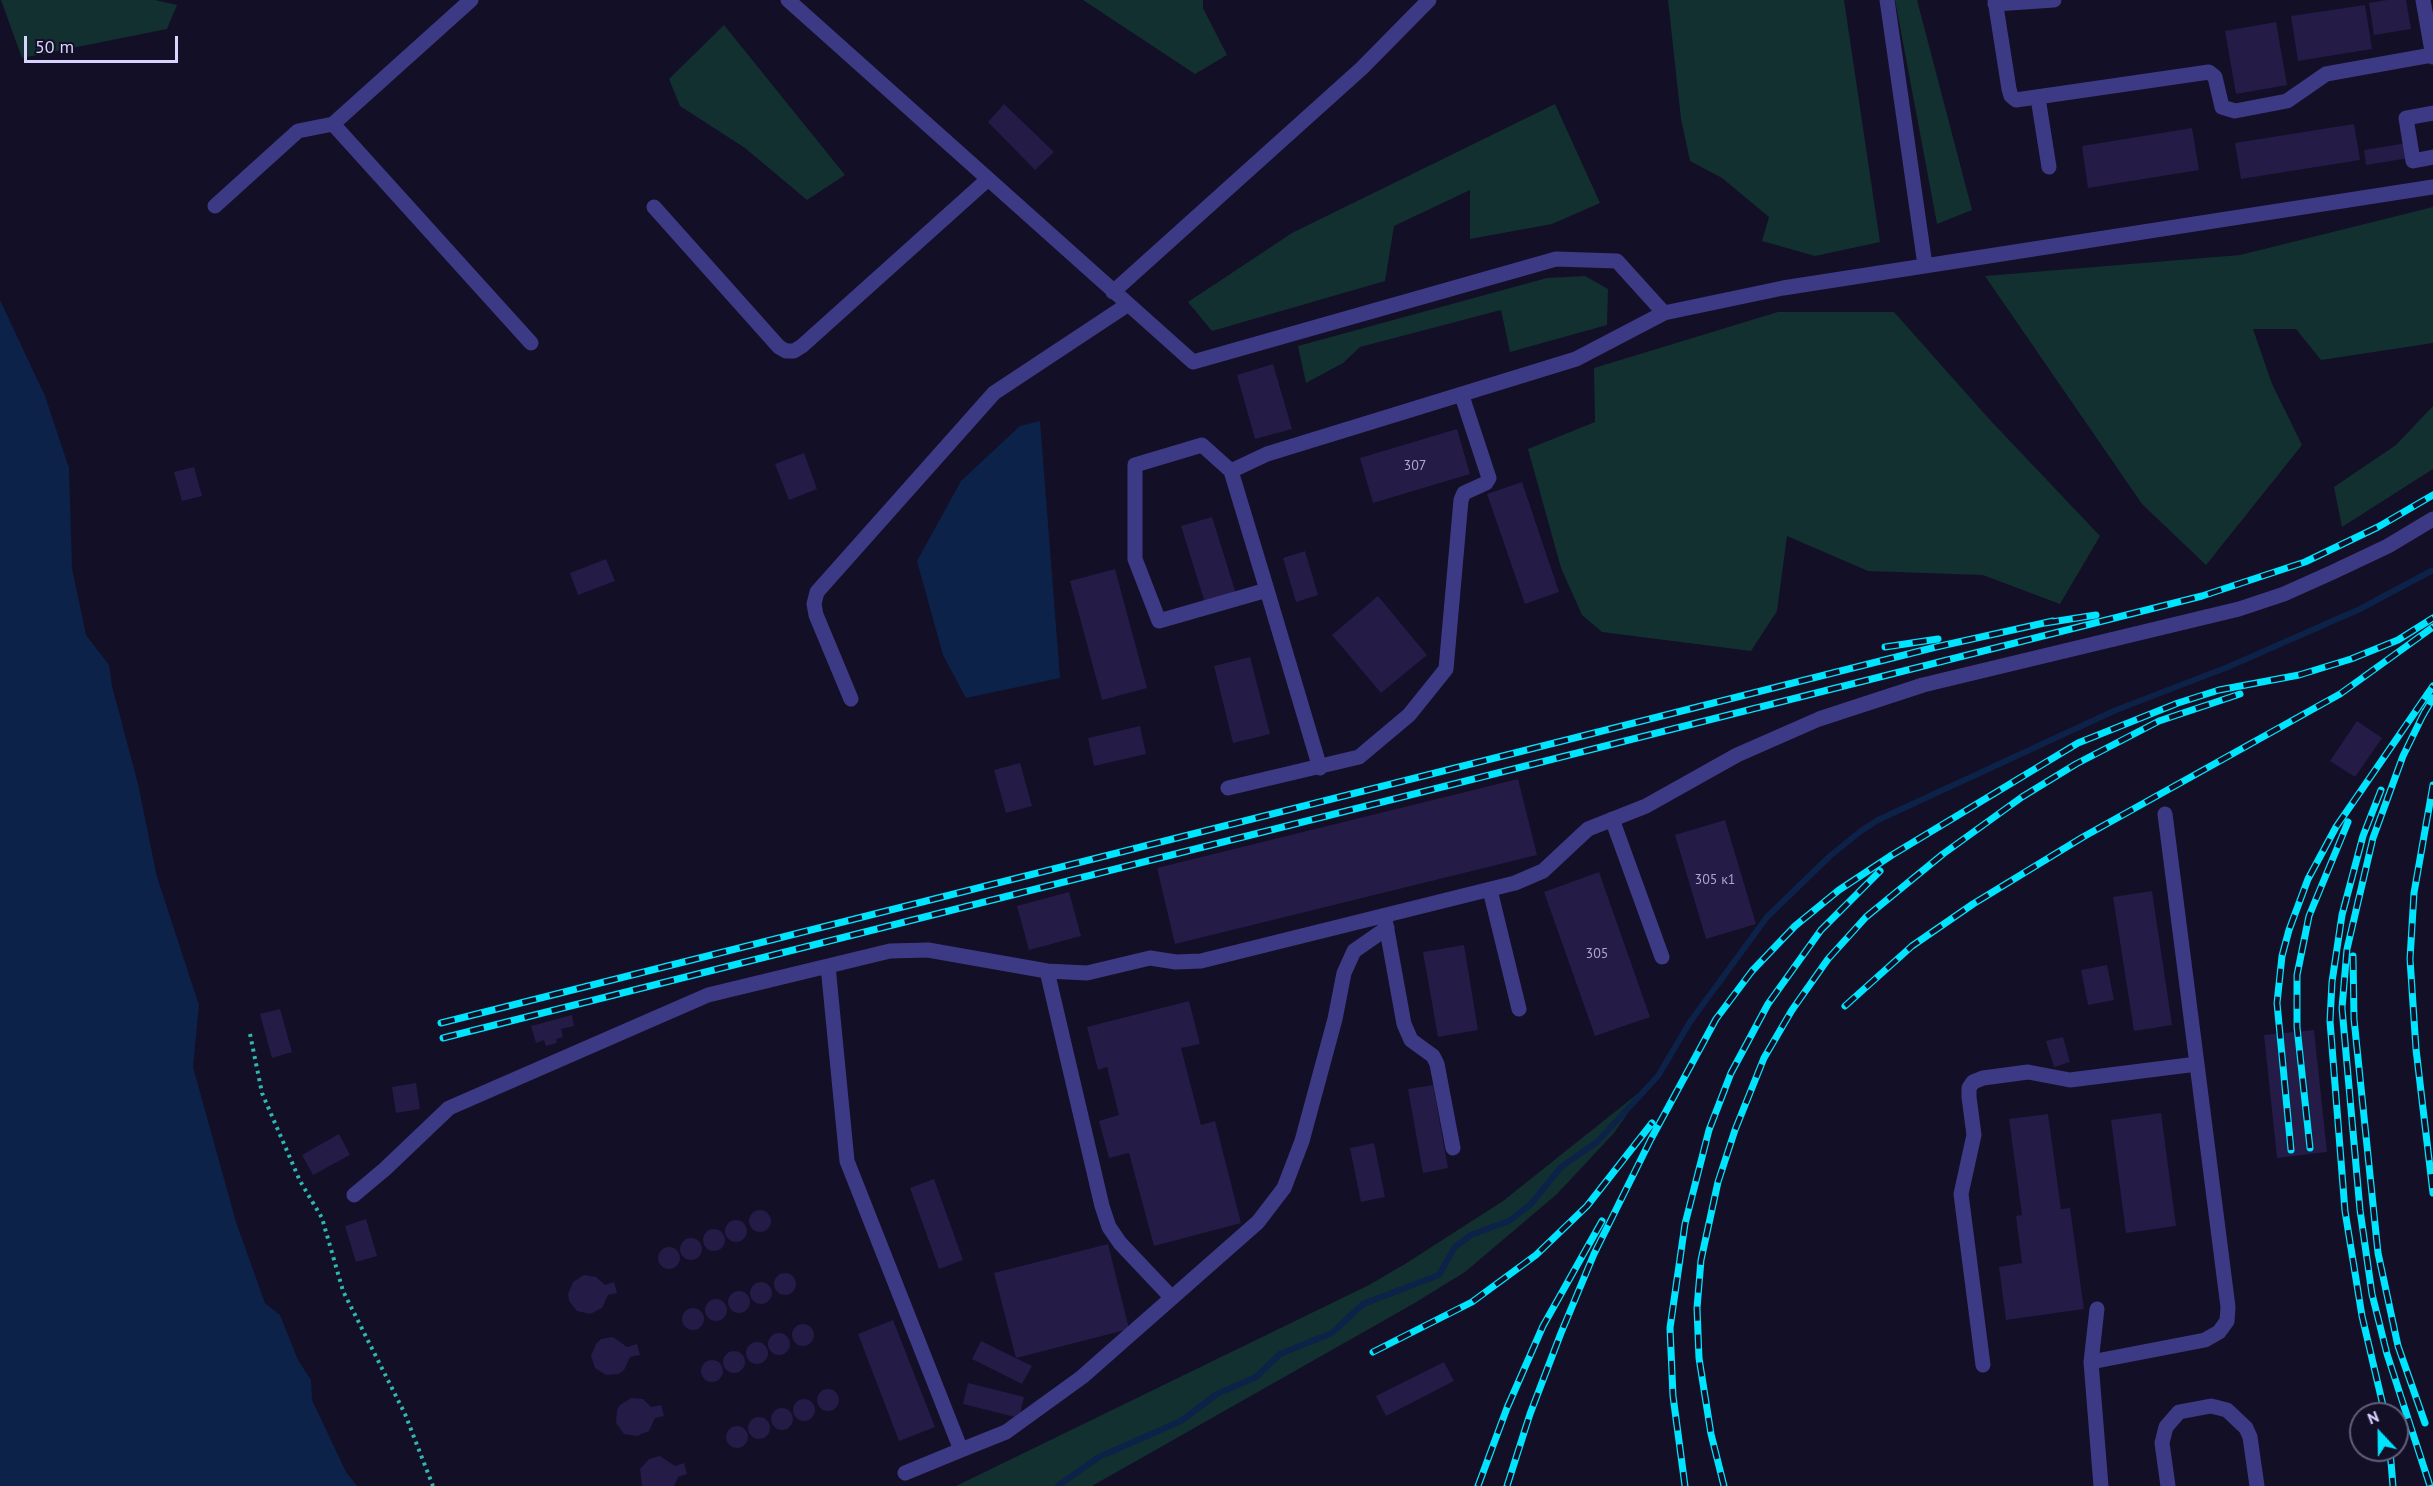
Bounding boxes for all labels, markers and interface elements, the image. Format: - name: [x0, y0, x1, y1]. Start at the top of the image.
- scale bar: [27, 24, 182, 62]
- text: 50 m: [35, 35, 74, 58]
- house number: 307: [1404, 458, 1426, 474]
- house number: 305 к1: [1695, 872, 1735, 888]
- house number: 305: [1586, 946, 1608, 962]
- north arrow: [2349, 1402, 2409, 1462]
- text: N: [2364, 1406, 2382, 1428]

